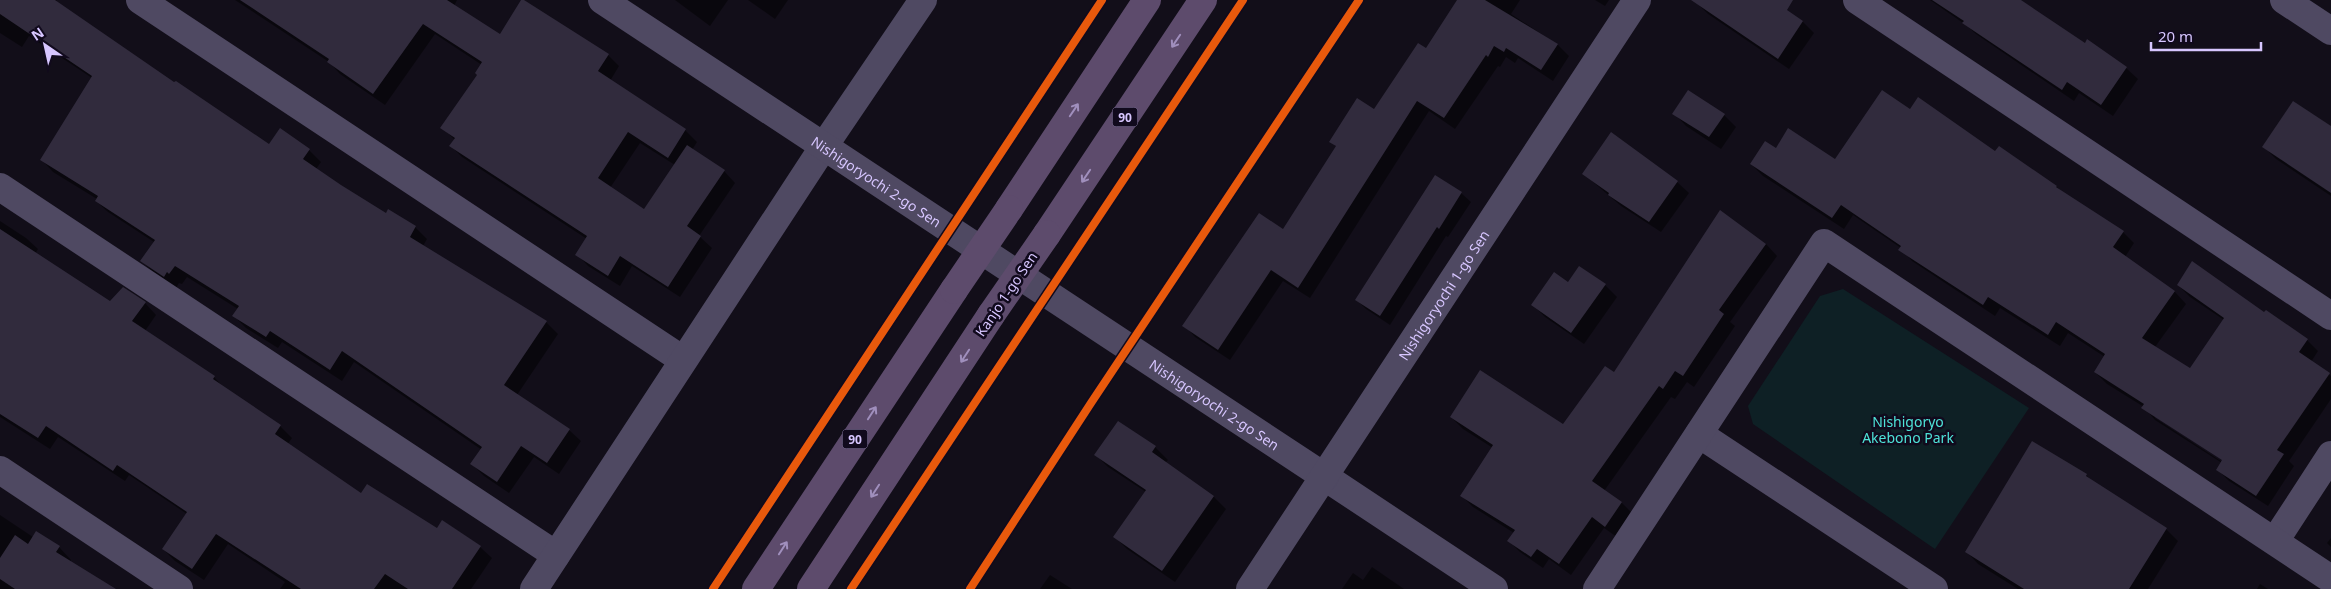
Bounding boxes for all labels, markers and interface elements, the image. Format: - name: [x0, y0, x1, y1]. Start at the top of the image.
- north arrow: [20, 20, 70, 70]
- scale bar: [2151, 20, 2261, 52]
- text: N: [27, 23, 47, 45]
- text: 20 m: [2158, 26, 2193, 46]
- one-way arrow: [1171, 33, 1181, 47]
- one-way arrow: [1069, 103, 1080, 117]
- road number: 90: [1112, 108, 1138, 126]
- street label: Nishigoryochi 2-go Sen: [808, 131, 945, 231]
- one-way arrow: [1080, 169, 1091, 183]
- street label: Nishigoryochi 1-go Sen: [1394, 226, 1493, 364]
- street label: Kanjo 1-go Sen: [971, 248, 1041, 340]
- one-way arrow: [959, 348, 969, 362]
- street label: Nishigoryochi 2-go Sen: [1146, 354, 1283, 454]
- one-way arrow: [867, 406, 877, 420]
- park label: Nishigoryo Akebono Park: [1862, 412, 1954, 447]
- road number: 90: [842, 429, 868, 448]
- one-way arrow: [870, 484, 880, 498]
- one-way arrow: [778, 542, 788, 556]

